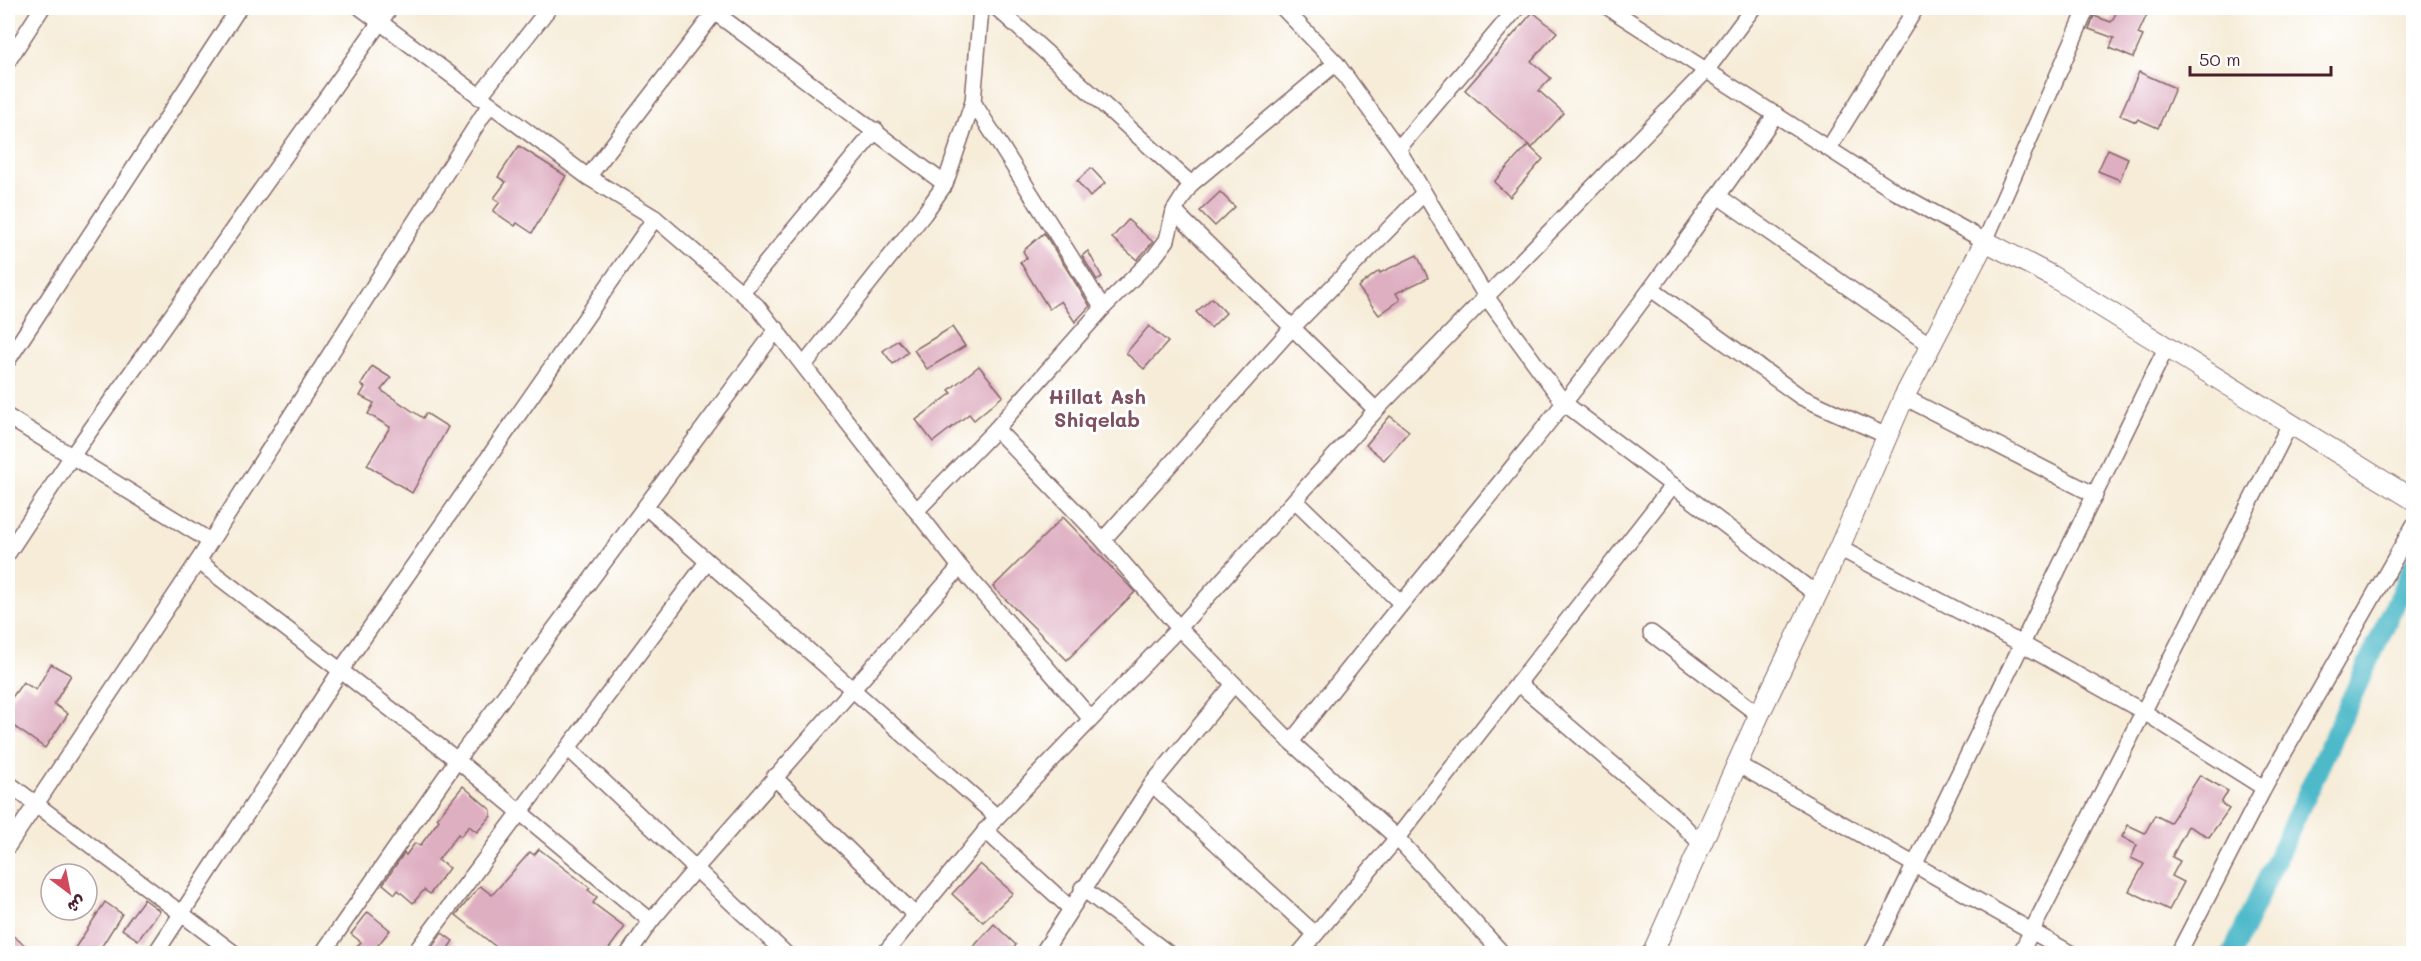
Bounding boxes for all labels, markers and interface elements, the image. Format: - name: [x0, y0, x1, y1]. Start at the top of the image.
- scale bar: [2190, 39, 2331, 77]
- text: 50 m: [2199, 47, 2241, 71]
- district label: Hillat Ash Shiqelab: [1048, 383, 1146, 432]
- north arrow: [39, 862, 99, 922]
- text: ش: [64, 892, 90, 919]

